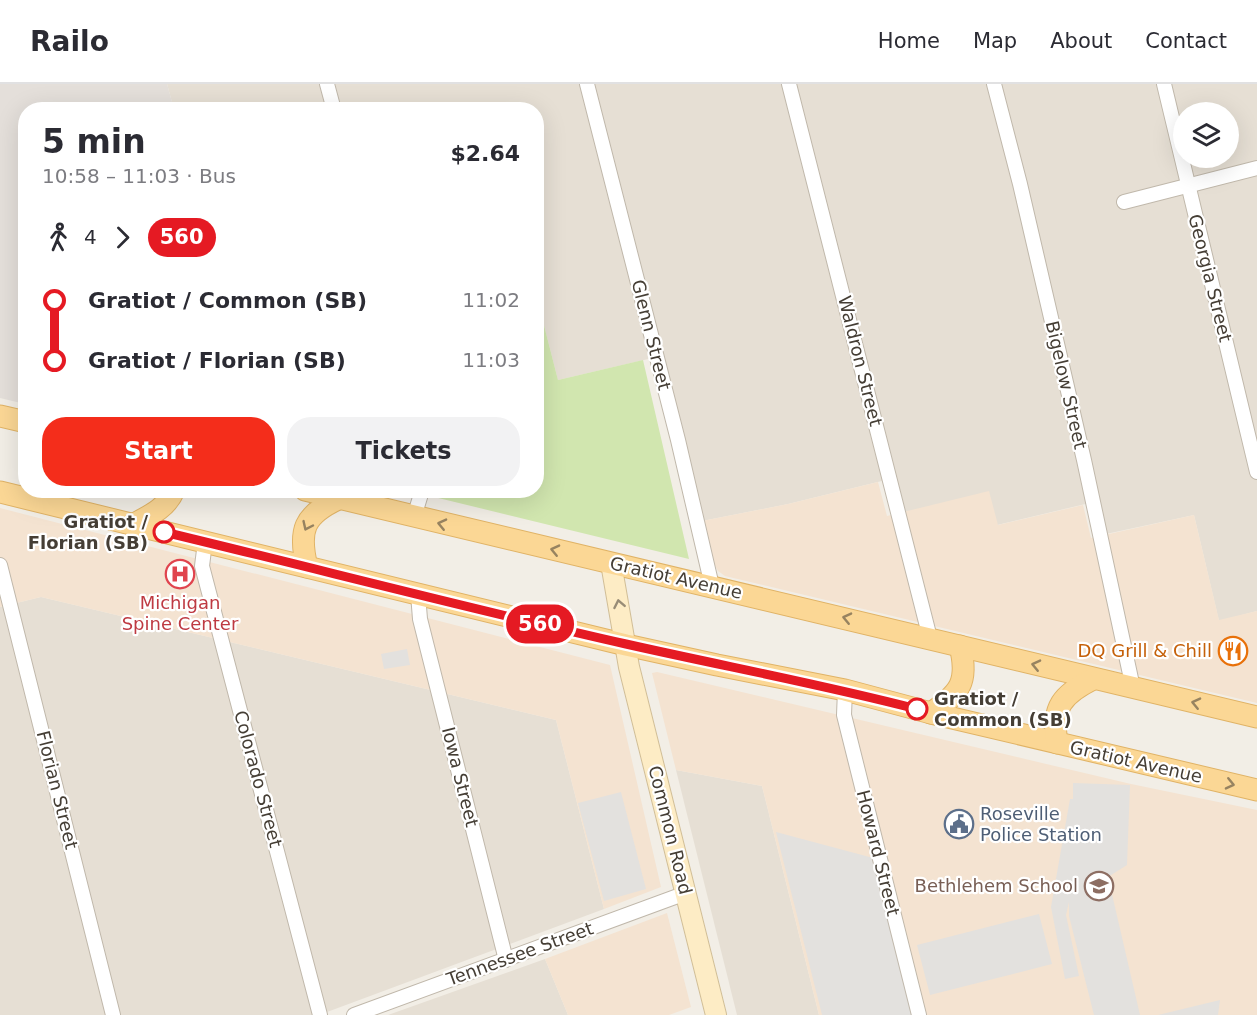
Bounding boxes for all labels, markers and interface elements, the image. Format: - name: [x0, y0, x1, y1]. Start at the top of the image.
- text: Railo: [30, 25, 109, 58]
- text: Home: [878, 29, 940, 53]
- text: Map: [973, 29, 1017, 53]
- text: About: [1050, 29, 1112, 53]
- text: Contact: [1145, 29, 1227, 53]
- map controls: [1173, 102, 1239, 168]
- button: layers: [1173, 102, 1239, 168]
- text: 5 min: [42, 122, 146, 161]
- text: $2.64: [450, 141, 520, 166]
- text: 10:58 – 11:03 · Bus: [42, 164, 236, 188]
- street label: Georgia Street: [1184, 212, 1237, 344]
- icon: walk: [42, 221, 75, 254]
- icon: forward: [106, 221, 139, 254]
- text: 4: [84, 225, 97, 249]
- text: 560: [160, 225, 204, 249]
- street label: Glenn Street: [628, 277, 675, 392]
- text: Gratiot / Common (SB): [88, 288, 367, 313]
- text: 11:02: [462, 288, 520, 312]
- street label: Waldron Street: [834, 293, 887, 428]
- street label: Bigelow Street: [1042, 319, 1091, 451]
- text: Gratiot / Florian (SB): [88, 348, 346, 373]
- text: 11:03: [462, 348, 520, 372]
- button: Start: [42, 417, 275, 486]
- button: Tickets: [287, 417, 520, 486]
- place label: Gratiot / Florian (SB): [28, 511, 148, 553]
- one-way arrow: [437, 518, 447, 531]
- one-way arrow: [303, 519, 315, 530]
- marker: Gratiot / Florian (SB): [153, 521, 175, 543]
- one-way arrow: [550, 544, 560, 557]
- street label: Gratiot Avenue: [608, 552, 744, 603]
- hospital icon: Michigan Spine Center: [164, 558, 196, 590]
- place label: Michigan Spine Center: [122, 592, 239, 634]
- one-way arrow: [613, 599, 626, 609]
- line badge: 560: [506, 604, 574, 644]
- text: 560: [518, 612, 562, 636]
- one-way arrow: [842, 613, 852, 626]
- restaurant icon: DQ Grill & Chill: [1217, 635, 1249, 667]
- place label: DQ Grill & Chill: [1077, 640, 1212, 661]
- one-way arrow: [1031, 659, 1041, 672]
- place label: Gratiot / Common (SB): [934, 688, 1072, 730]
- marker: Gratiot / Common (SB): [906, 698, 928, 720]
- one-way arrow: [1192, 698, 1202, 711]
- street label: Colorado Street: [230, 708, 287, 850]
- street label: Iowa Street: [438, 725, 483, 829]
- street label: Florian Street: [33, 728, 82, 851]
- street label: Gratiot Avenue: [1068, 736, 1204, 787]
- street label: Common Road: [644, 763, 697, 896]
- one-way arrow: [1225, 776, 1235, 789]
- street label: Howard Street: [853, 788, 904, 918]
- place label: Roseville Police Station: [980, 803, 1102, 845]
- public building icon: Roseville Police Station: [943, 808, 975, 840]
- school or university icon: Bethlehem School: [1083, 870, 1115, 902]
- place label: Bethlehem School: [915, 875, 1078, 896]
- street label: Tennessee Street: [443, 917, 596, 990]

